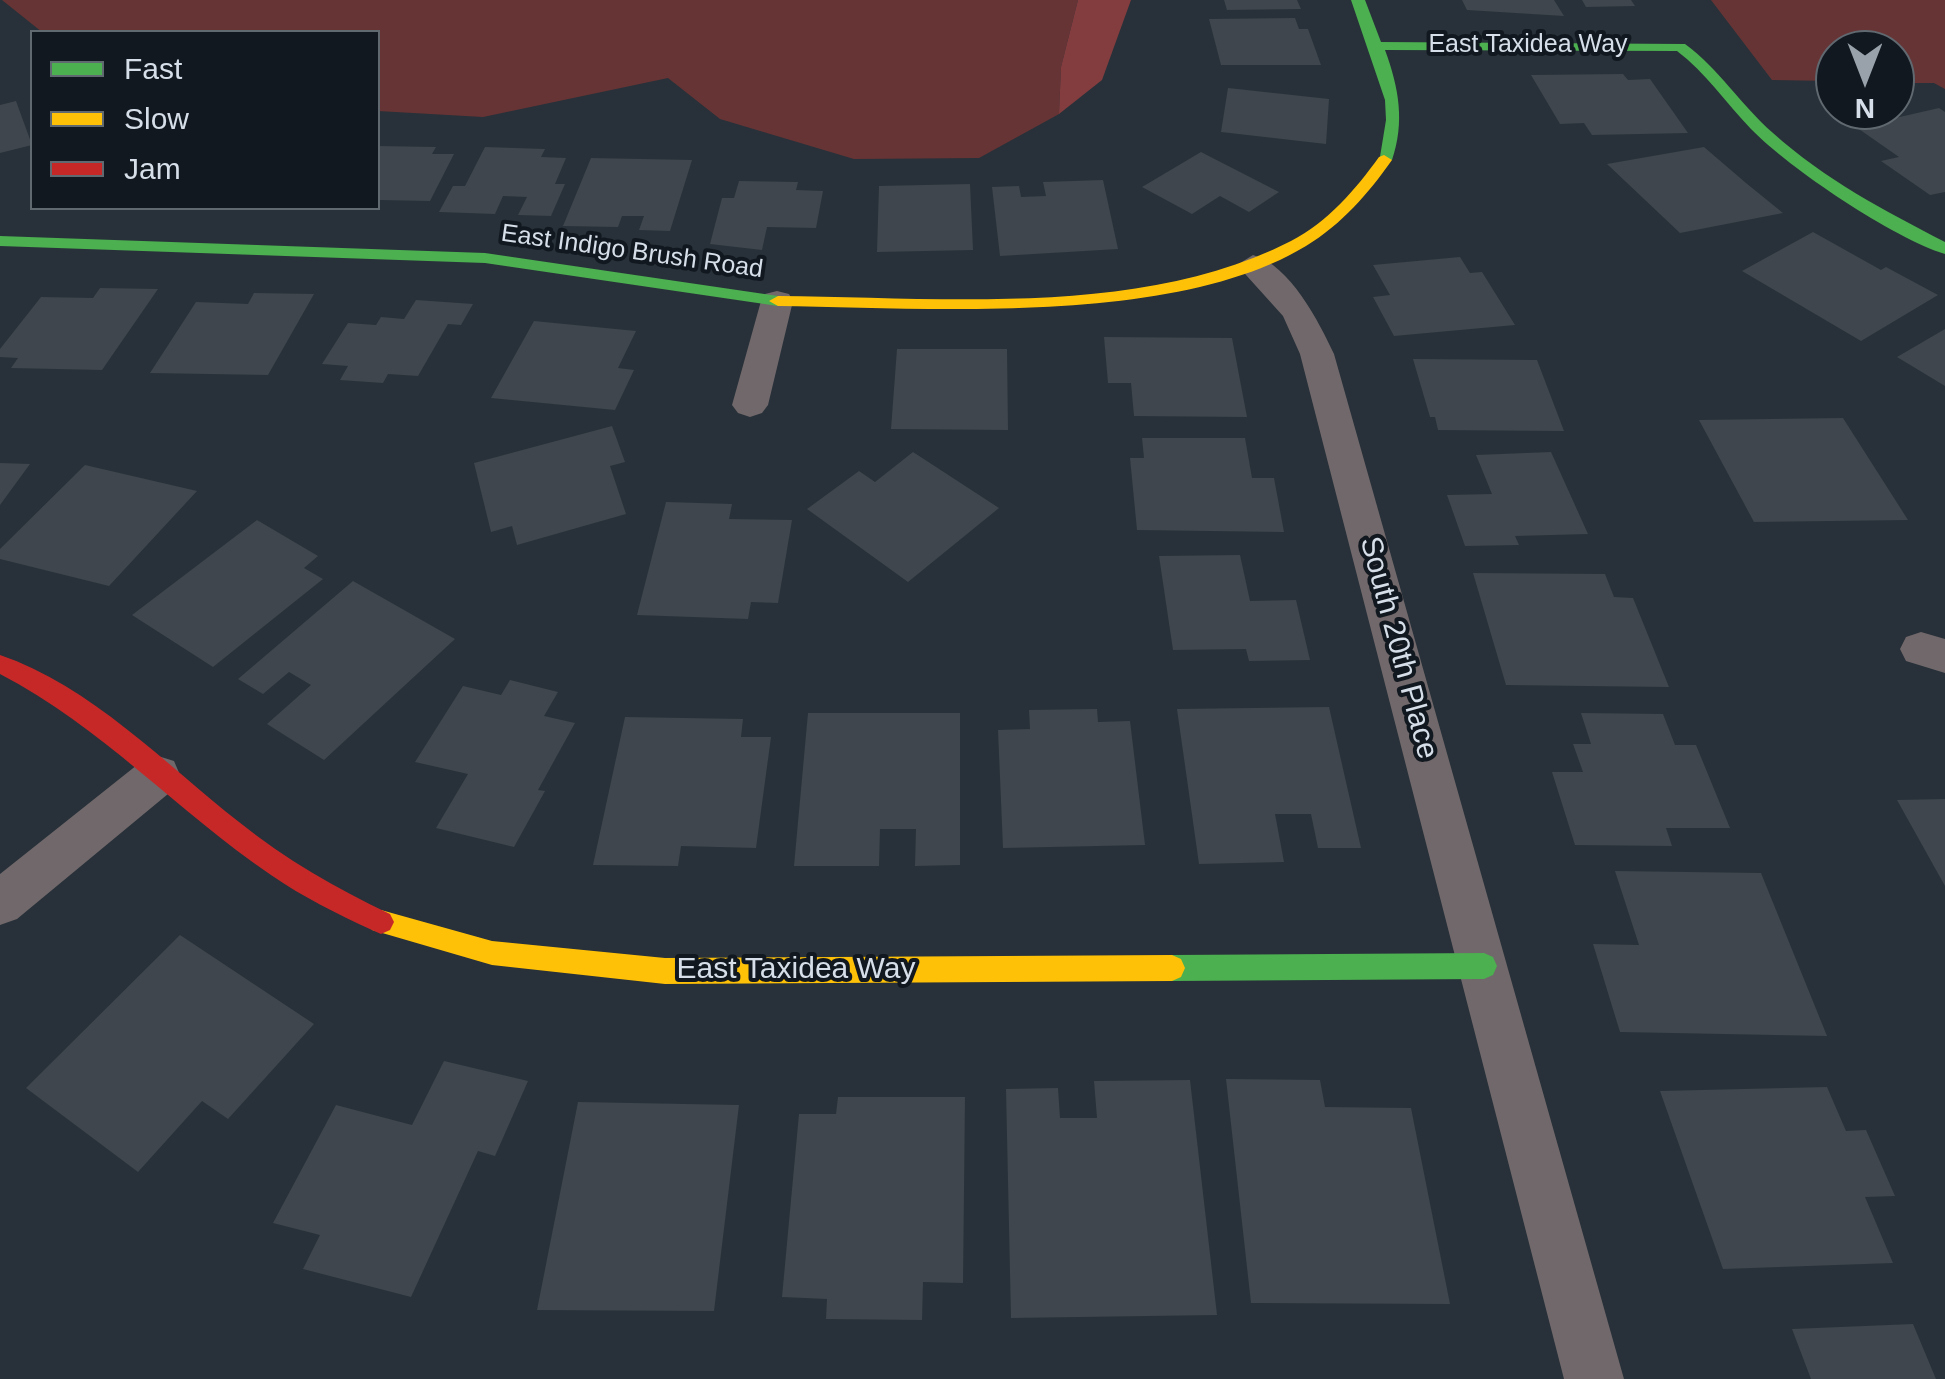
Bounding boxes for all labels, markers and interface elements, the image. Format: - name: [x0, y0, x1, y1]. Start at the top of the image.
- legend: [30, 30, 380, 210]
- street label: East Taxidea Way: [1428, 30, 1628, 60]
- north arrow: [1815, 30, 1915, 130]
- text: Fast: [124, 52, 182, 85]
- text: N: [1855, 93, 1875, 124]
- text: Slow: [124, 102, 189, 135]
- text: Jam: [124, 152, 181, 185]
- street label: East Indigo Brush Road: [499, 219, 765, 285]
- street label: South 20th Place: [1351, 533, 1445, 763]
- street label: East Taxidea Way: [677, 952, 915, 988]

